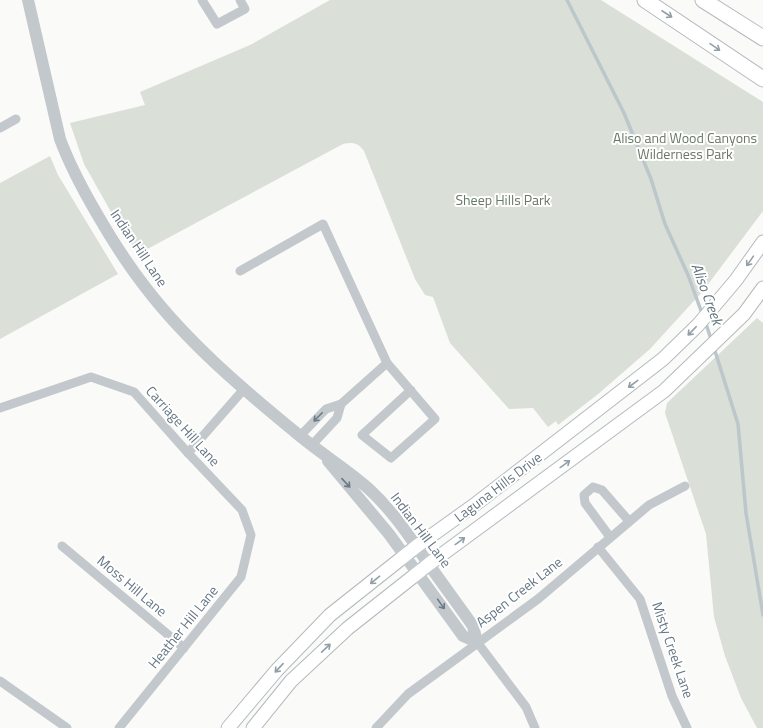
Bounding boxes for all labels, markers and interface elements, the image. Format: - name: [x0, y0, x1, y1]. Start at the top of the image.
- one-way arrow: [661, 10, 672, 18]
- one-way arrow: [709, 43, 720, 51]
- park label: Aliso and Wood Canyons Wilderness Park: [613, 127, 757, 164]
- park label: Sheep Hills Park: [455, 189, 551, 210]
- street label: Indian Hill Lane: [106, 205, 173, 291]
- one-way arrow: [746, 255, 754, 266]
- water label: Aliso Creek: [686, 260, 730, 330]
- one-way arrow: [687, 326, 697, 336]
- one-way arrow: [628, 380, 639, 388]
- street label: Carriage Hill Lane: [141, 381, 225, 471]
- one-way arrow: [314, 412, 323, 422]
- street label: Laguna Hills Drive: [449, 447, 546, 527]
- one-way arrow: [559, 460, 570, 468]
- one-way arrow: [341, 478, 351, 488]
- street label: Indian Hill Lane: [386, 488, 457, 572]
- one-way arrow: [455, 537, 466, 545]
- street label: Moss Hill Lane: [93, 550, 172, 621]
- street label: Aspen Creek Lane: [471, 551, 566, 632]
- one-way arrow: [369, 576, 380, 584]
- street label: Heather Hill Lane: [143, 581, 223, 673]
- one-way arrow: [437, 598, 445, 609]
- street label: Misty Creek Lane: [647, 599, 700, 701]
- one-way arrow: [321, 643, 331, 653]
- one-way arrow: [274, 663, 284, 673]

